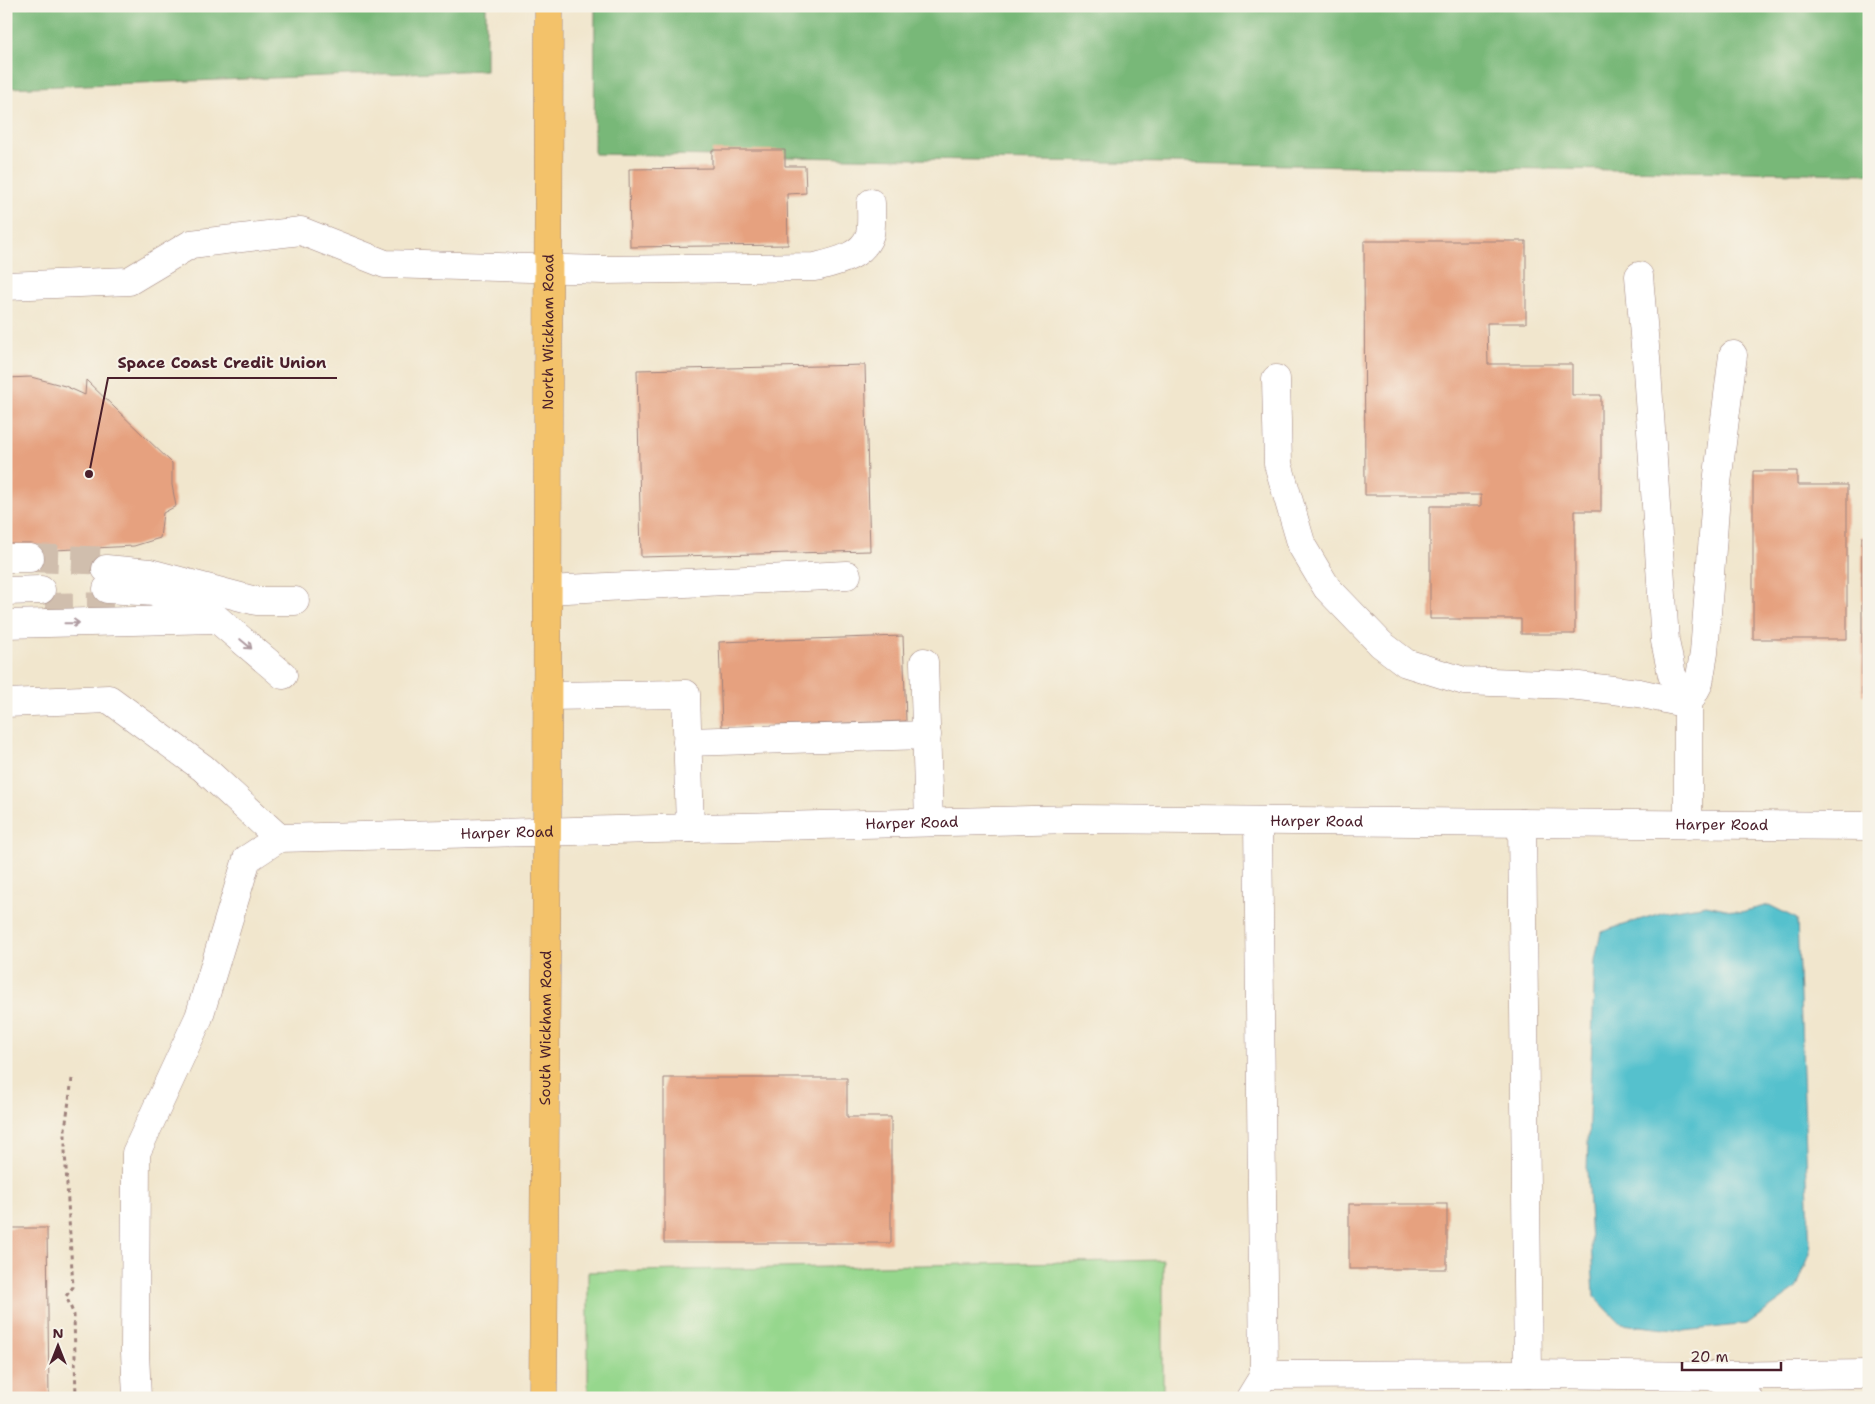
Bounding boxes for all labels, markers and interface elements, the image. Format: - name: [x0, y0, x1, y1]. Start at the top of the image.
- street label: North Wickham Road: [538, 254, 558, 410]
- callout: Space Coast Credit Union: [108, 347, 337, 378]
- text: Space Coast Credit Union: [118, 352, 327, 373]
- one-way arrow: [64, 618, 80, 627]
- one-way arrow: [239, 638, 252, 649]
- street label: Harper Road: [1270, 811, 1364, 832]
- street label: Harper Road: [865, 812, 959, 834]
- street label: Harper Road: [1675, 814, 1769, 835]
- street label: Harper Road: [460, 821, 554, 844]
- street label: South Wickham Road: [535, 950, 556, 1106]
- north arrow: [32, 1322, 82, 1372]
- text: N: [52, 1324, 64, 1342]
- scale bar: [1682, 1339, 1781, 1371]
- text: 20 m: [1690, 1347, 1729, 1367]

